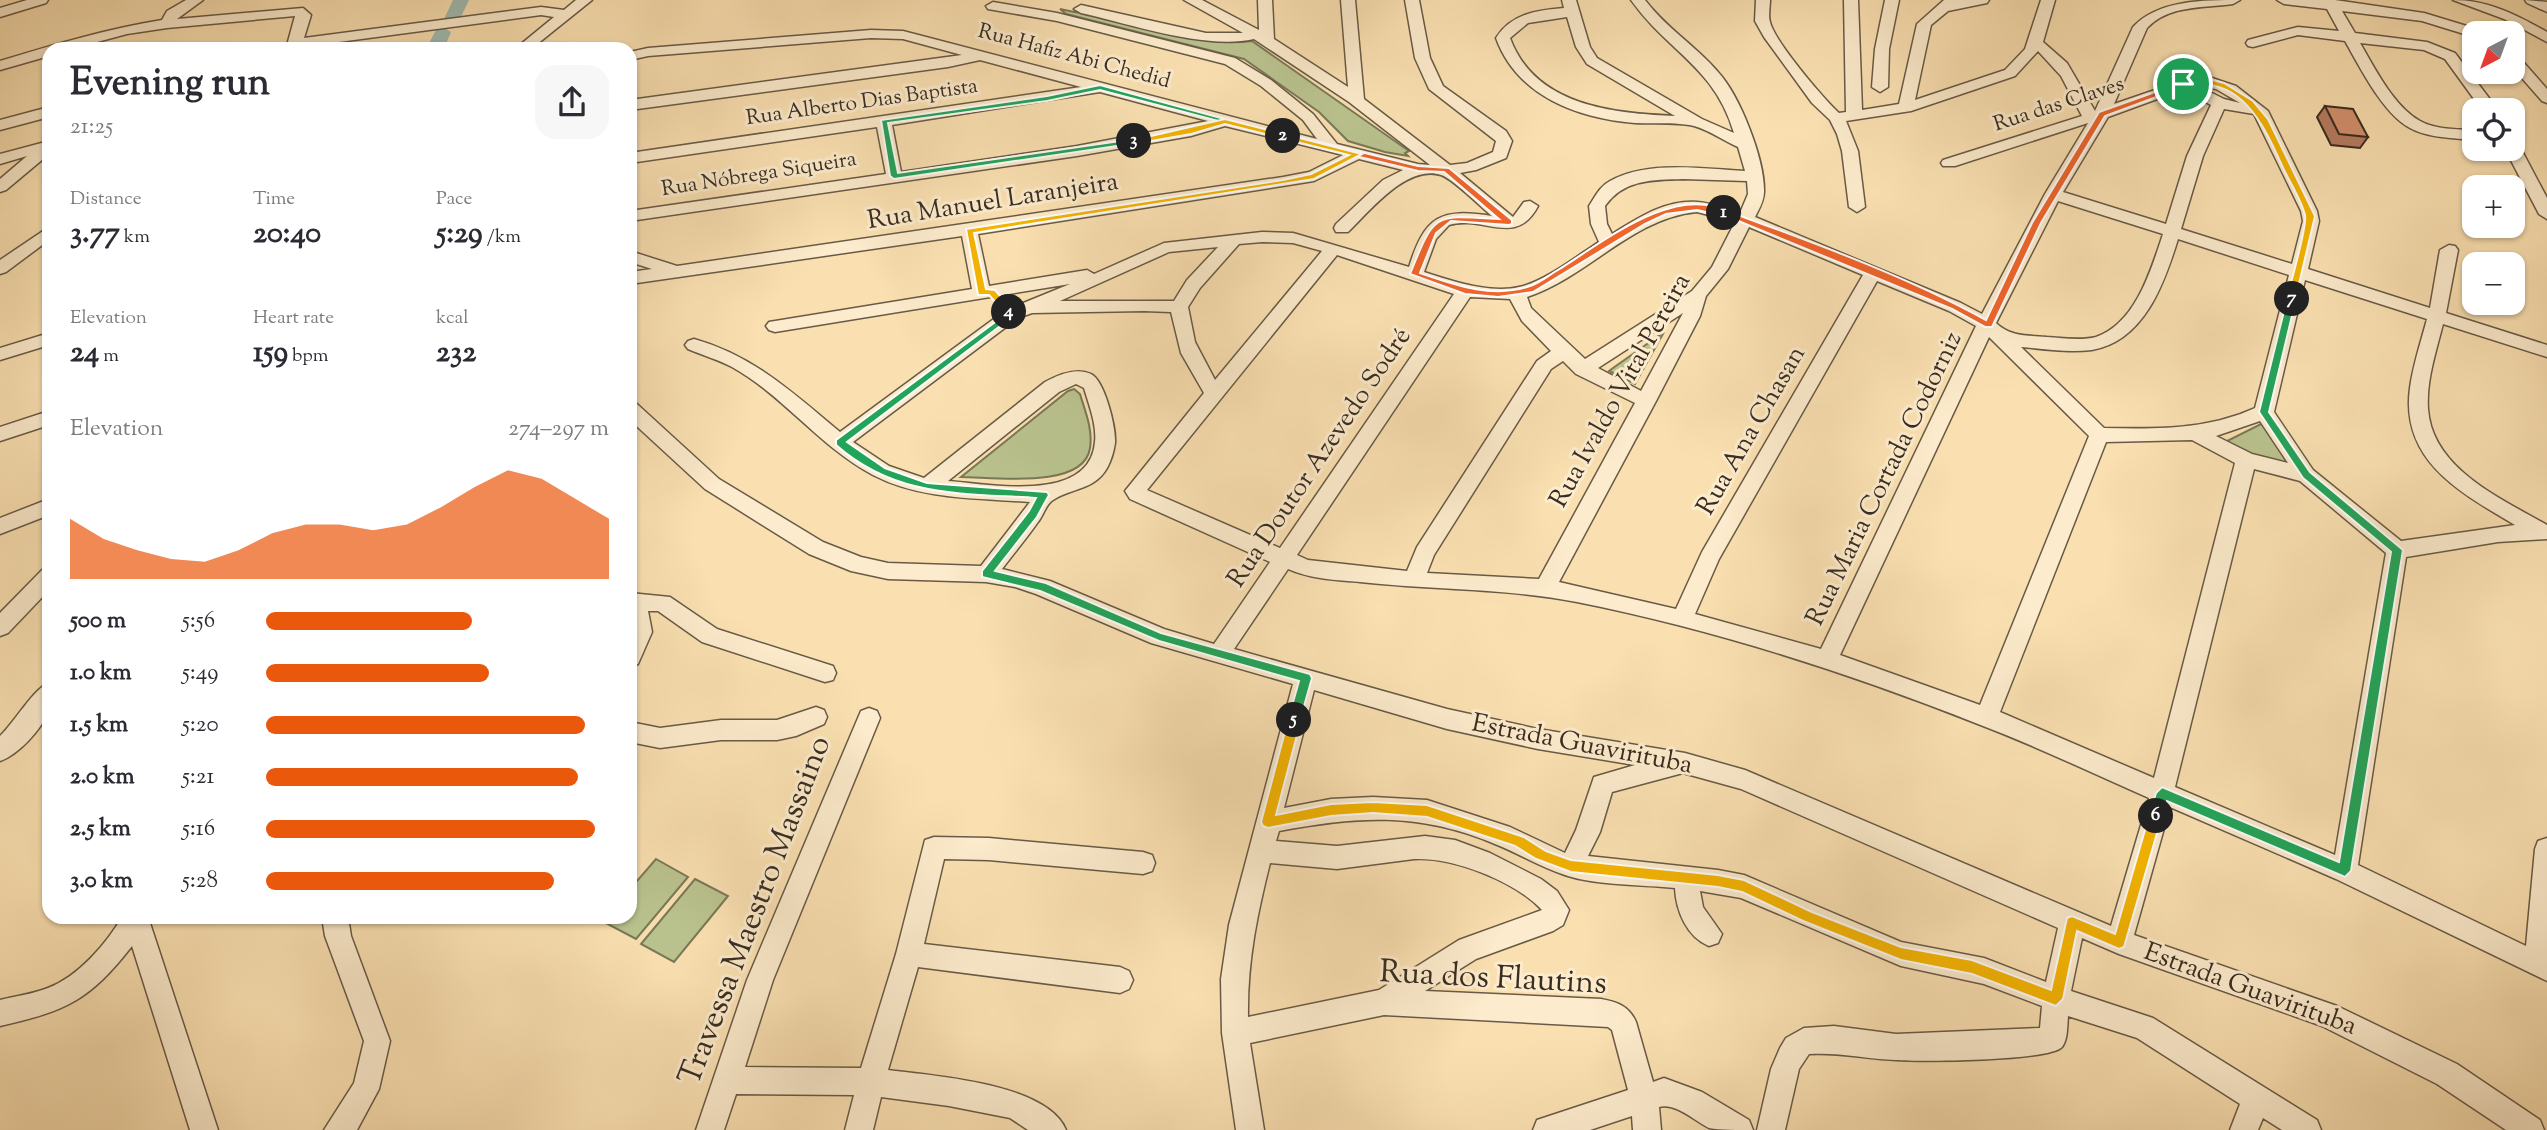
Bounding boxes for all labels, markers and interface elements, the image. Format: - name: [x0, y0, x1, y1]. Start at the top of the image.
- street label: Rua Hafiz Abi Chedid: [974, 17, 1174, 97]
- north arrow: [2462, 21, 2525, 84]
- map controls: [2462, 21, 2525, 315]
- pin: [2153, 54, 2213, 114]
- text: Evening run: [70, 58, 270, 112]
- button: share: [535, 65, 609, 139]
- icon: arrive: [2164, 65, 2202, 103]
- street label: Rua das Claves: [1990, 70, 2128, 140]
- street label: Rua Alberto Dias Baptista: [744, 72, 980, 134]
- button: locate: [2462, 98, 2525, 161]
- text: 21:25: [70, 111, 113, 144]
- pin: 2: [1266, 118, 1300, 154]
- text: 2: [1278, 122, 1287, 149]
- pin: 3: [1116, 124, 1152, 158]
- text: 3: [1130, 127, 1137, 154]
- street label: Rua Nóbrega Siqueira: [659, 145, 859, 205]
- street label: Rua Manuel Laranjeira: [865, 164, 1121, 240]
- button: +: [2462, 175, 2525, 238]
- text: Distance: [70, 186, 142, 213]
- text: Time: [253, 186, 295, 213]
- text: Pace: [436, 186, 472, 213]
- pin: 1: [1706, 196, 1742, 230]
- text: 1: [1720, 199, 1727, 226]
- text: 3.77: [70, 213, 120, 256]
- text: 20:40: [253, 213, 321, 256]
- text: 5:29: [436, 213, 483, 256]
- text: km: [120, 224, 150, 251]
- text: /km: [483, 224, 521, 251]
- button: −: [2462, 252, 2525, 315]
- street label: Rua Ivaldo Vital Pereira: [1541, 267, 1701, 515]
- pin: 7: [2274, 282, 2310, 316]
- text: 7: [2287, 285, 2296, 312]
- pin: 4: [992, 294, 1026, 330]
- text: 4: [1004, 298, 1013, 325]
- text: Elevation: [70, 305, 147, 332]
- text: Heart rate: [253, 305, 334, 332]
- text: kcal: [436, 305, 469, 332]
- street label: Rua Doutor Azevedo Sodré: [1219, 321, 1421, 595]
- street label: Rua Maria Cortada Codorniz: [1798, 326, 1972, 632]
- text: 24: [70, 332, 99, 375]
- text: 159: [253, 332, 288, 375]
- text: 232: [436, 332, 476, 375]
- street label: Rua Ana Chasan: [1688, 339, 1816, 523]
- text: m: [99, 343, 119, 370]
- text: bpm: [288, 343, 329, 370]
- text: Elevation: [70, 413, 163, 446]
- text: 274–297 m: [508, 413, 609, 446]
- text: 500 m: [70, 605, 126, 638]
- text: 5:56: [182, 605, 215, 638]
- text: 1.0 km: [70, 657, 132, 690]
- text: 5:49: [182, 657, 218, 690]
- pin: 5: [1276, 702, 1312, 738]
- street label: Estrada Guavirituba: [1469, 705, 1695, 785]
- text: 5: [1290, 706, 1297, 733]
- text: 1.5 km: [70, 709, 128, 742]
- text: 5:20: [182, 709, 219, 742]
- street label: Travessa Maestro Massaino: [668, 730, 844, 1092]
- text: 2.0 km: [70, 761, 135, 794]
- text: 5:21: [182, 761, 214, 794]
- pin: 6: [2138, 798, 2174, 834]
- text: 6: [2151, 802, 2160, 829]
- text: 2.5 km: [70, 813, 131, 846]
- text: 5:16: [182, 813, 215, 846]
- text: 3.0 km: [70, 865, 133, 898]
- text: 5:28: [182, 865, 218, 898]
- street label: Estrada Guavirituba: [2138, 934, 2362, 1046]
- street label: Rua dos Flautins: [1378, 950, 1608, 1008]

